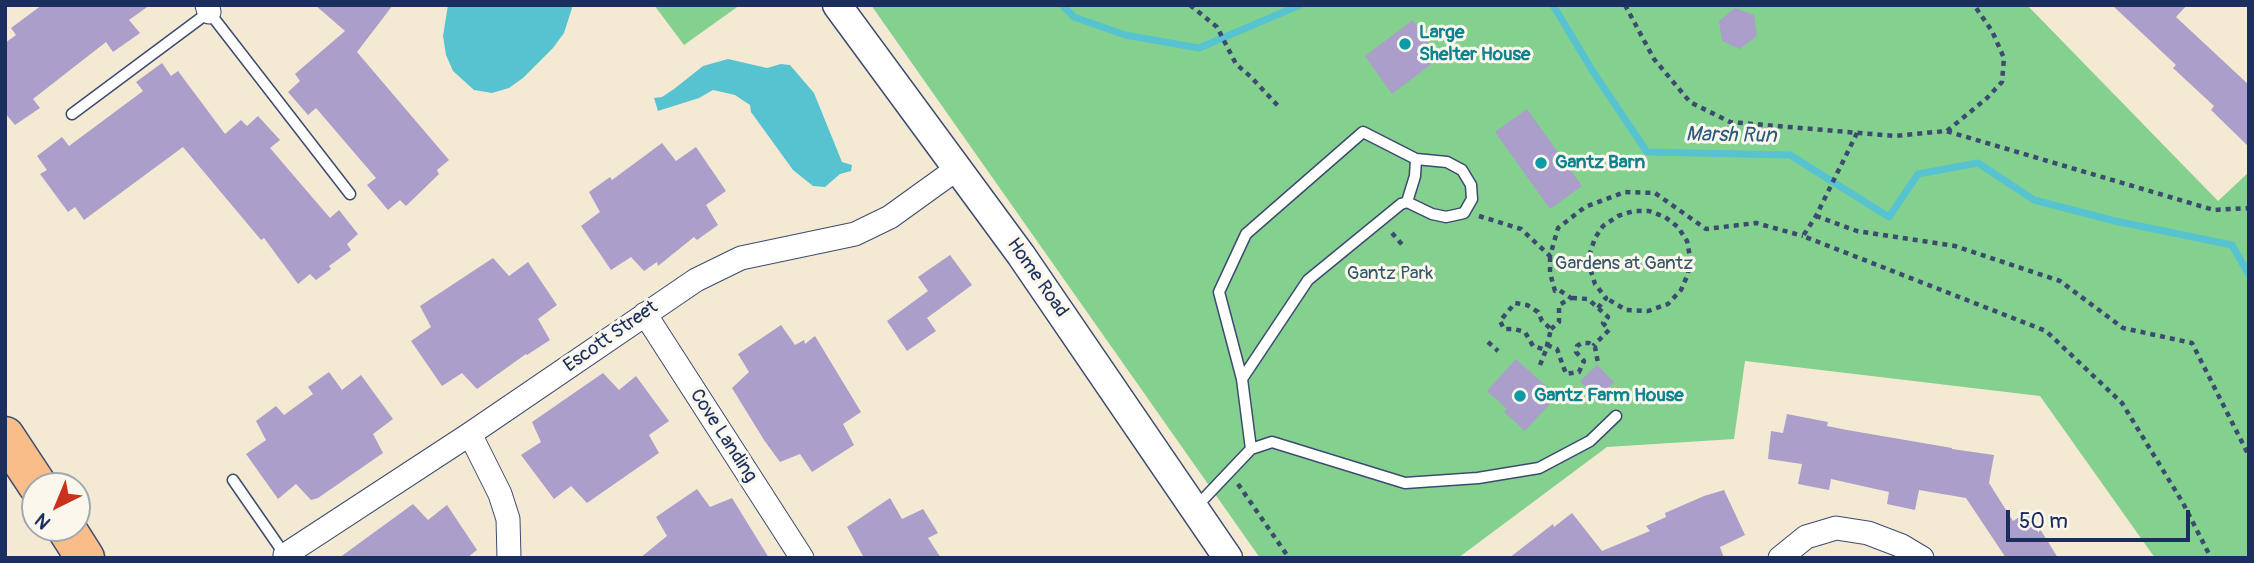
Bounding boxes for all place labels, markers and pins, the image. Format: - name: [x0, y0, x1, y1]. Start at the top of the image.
- place label: Large Shelter House: [1419, 22, 1530, 66]
- marker: Large Shelter House: [1397, 36, 1413, 52]
- place label: Gantz Barn: [1555, 152, 1645, 174]
- marker: Gantz Barn: [1533, 155, 1549, 171]
- place label: Gantz Farm House: [1534, 385, 1684, 407]
- marker: Gantz Farm House: [1512, 388, 1528, 404]

